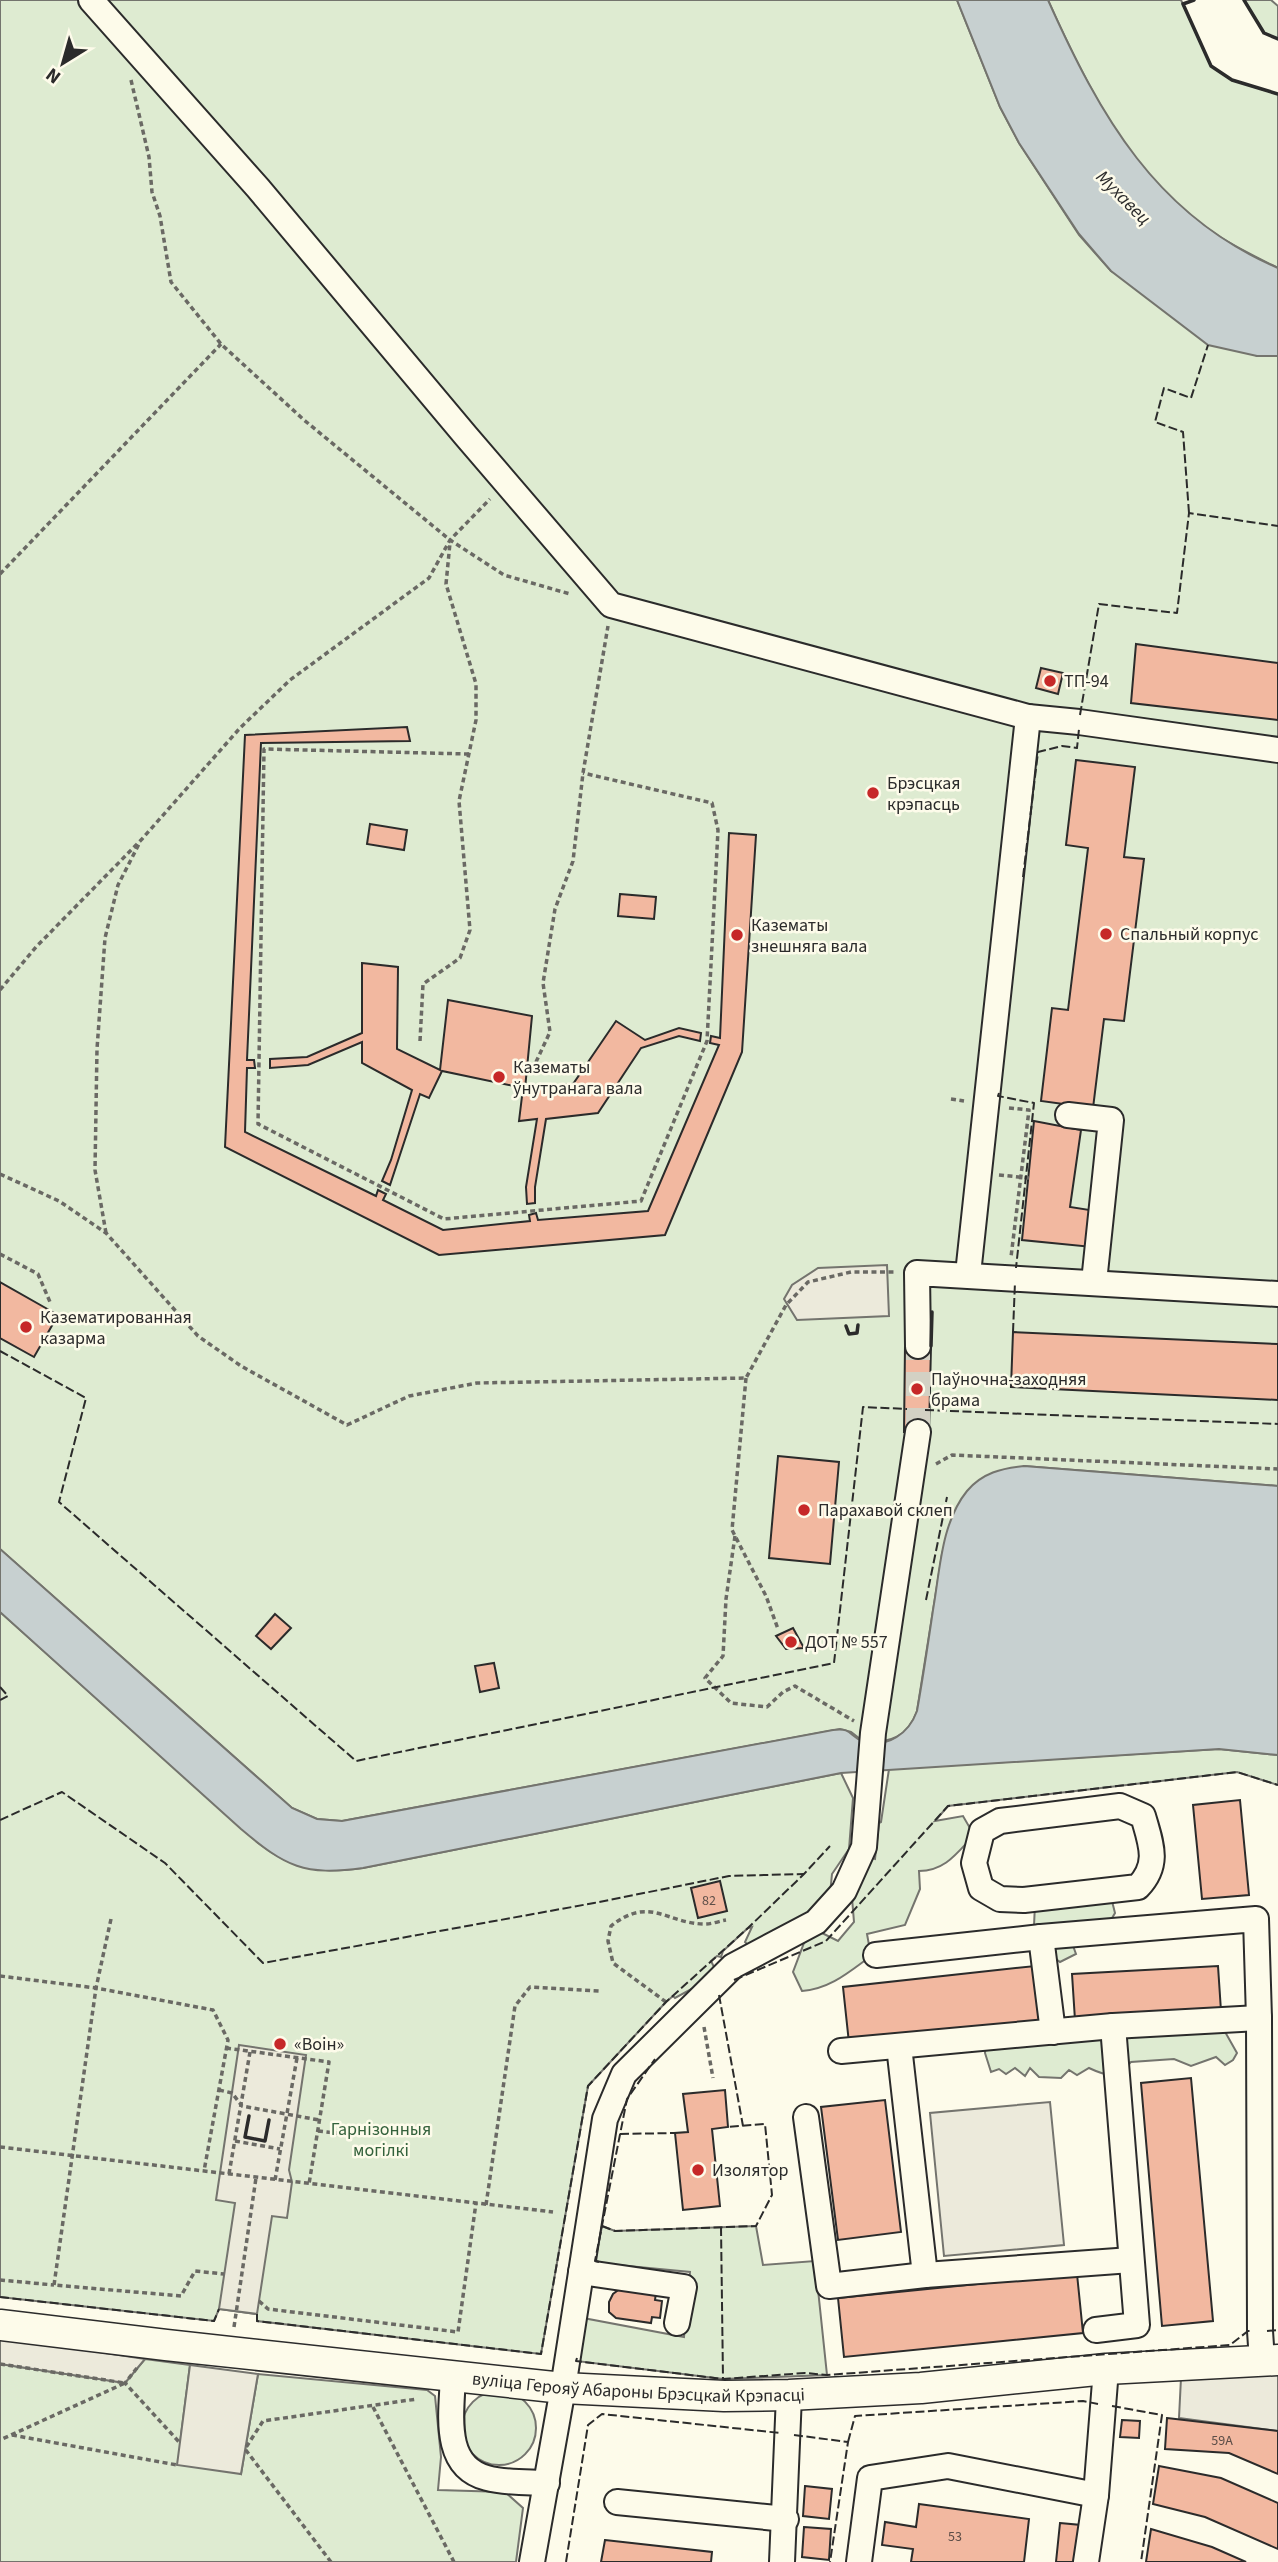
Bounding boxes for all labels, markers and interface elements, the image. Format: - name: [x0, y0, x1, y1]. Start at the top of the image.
- north arrow: [28, 28, 98, 98]
- text: N: [40, 61, 67, 90]
- water label: Мухавец: [1089, 164, 1157, 232]
- place label: ТП-94: [1064, 669, 1109, 694]
- marker: ТП-94: [1042, 673, 1058, 689]
- place label: Брэсцкая крэпасць: [887, 771, 961, 817]
- marker: Брэсцкая крэпасць: [865, 785, 881, 801]
- place label: Казематы знешняга вала: [751, 913, 867, 959]
- place label: Спальный корпус: [1120, 922, 1259, 947]
- marker: Спальный корпус: [1098, 926, 1114, 942]
- marker: Казематы знешняга вала: [729, 927, 745, 943]
- place label: Казематы ўнутранага вала: [513, 1055, 643, 1101]
- marker: Казематы ўнутранага вала: [491, 1069, 507, 1085]
- place label: Казематированная казарма: [40, 1305, 192, 1351]
- marker: Казематированная казарма: [18, 1319, 34, 1335]
- place label: Паўночна-заходняя брама: [931, 1367, 1087, 1413]
- marker: Паўночна-заходняя брама: [909, 1381, 925, 1397]
- place label: Парахавой склеп: [818, 1498, 953, 1523]
- marker: Парахавой склеп: [796, 1502, 812, 1518]
- place label: ДОТ № 557: [805, 1630, 888, 1655]
- marker: ДОТ № 557: [783, 1634, 799, 1650]
- house number: 82: [702, 1891, 716, 1911]
- place label: «Воін»: [294, 2032, 344, 2057]
- marker: «Воін»: [272, 2036, 288, 2052]
- park label: Гарнізонныя могілкі: [331, 2117, 431, 2163]
- place label: Изолятор: [712, 2158, 788, 2183]
- marker: Изолятор: [690, 2162, 706, 2178]
- street label: вуліца Герояў Абароны Брэсцкай Крэпасці: [471, 2366, 806, 2409]
- house number: 59А: [1211, 2431, 1233, 2451]
- house number: 53: [948, 2527, 962, 2547]

